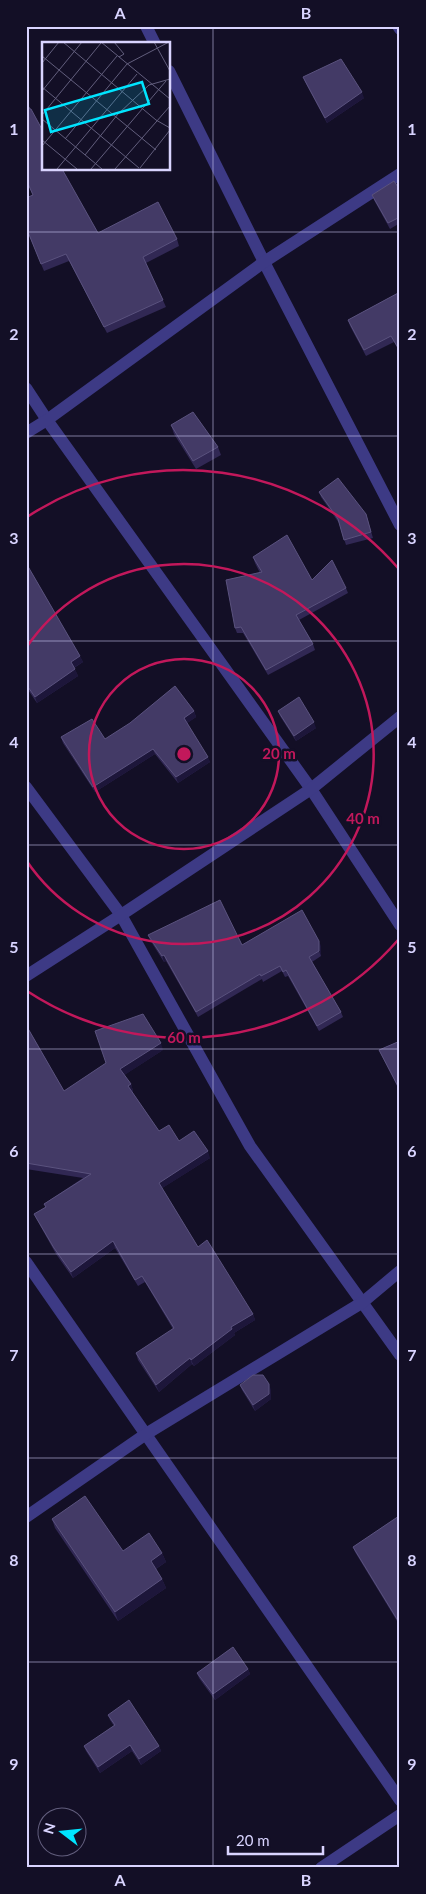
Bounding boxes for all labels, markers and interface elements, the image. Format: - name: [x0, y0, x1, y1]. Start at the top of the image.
- text: A: [113, 3, 126, 22]
- text: B: [301, 3, 311, 22]
- inset map: [42, 42, 170, 170]
- text: 1: [9, 119, 19, 138]
- text: 1: [407, 119, 417, 138]
- text: 2: [9, 324, 19, 343]
- text: 2: [407, 324, 417, 343]
- text: 3: [9, 528, 19, 547]
- text: 3: [407, 528, 417, 547]
- text: 4: [9, 732, 19, 751]
- text: 4: [407, 732, 417, 751]
- text: 20 m: [262, 744, 296, 762]
- centre of rings: [175, 745, 193, 763]
- text: 40 m: [346, 809, 380, 827]
- text: 5: [9, 937, 19, 956]
- text: 5: [407, 937, 417, 956]
- text: 60 m: [167, 1028, 201, 1046]
- text: 6: [9, 1141, 19, 1160]
- text: 6: [407, 1141, 417, 1160]
- text: 7: [9, 1345, 19, 1364]
- text: 7: [407, 1345, 417, 1364]
- text: 8: [9, 1550, 19, 1569]
- text: 8: [407, 1550, 417, 1569]
- text: 9: [9, 1754, 19, 1773]
- text: 9: [407, 1754, 417, 1773]
- north arrow: [38, 1806, 88, 1856]
- text: N: [39, 1821, 59, 1836]
- scale bar: [228, 1824, 324, 1856]
- text: 20 m: [236, 1831, 270, 1849]
- text: A: [113, 1870, 126, 1889]
- text: B: [301, 1870, 311, 1889]

